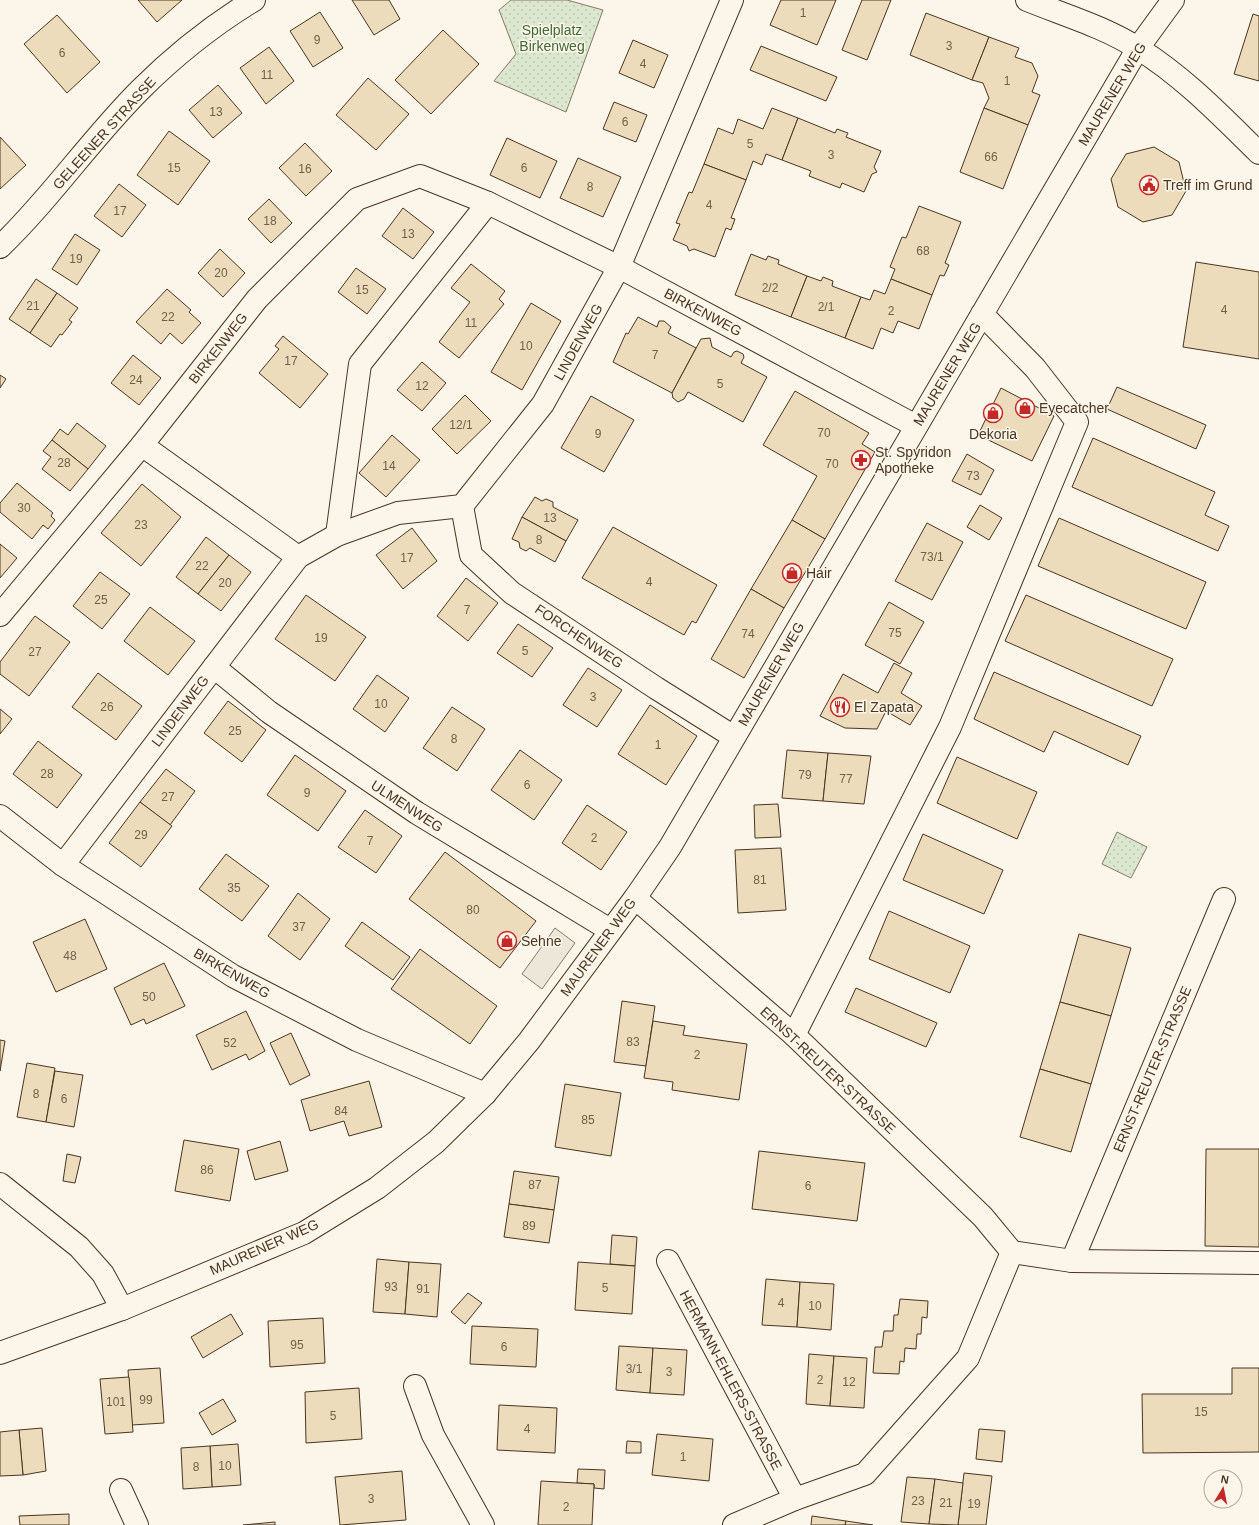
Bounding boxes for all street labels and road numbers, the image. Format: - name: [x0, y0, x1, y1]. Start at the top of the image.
- street label: MAURENER WEG: [1075, 40, 1149, 148]
- street label: GELEENER STRASSE: [49, 74, 159, 192]
- street label: BIRKENWEG: [661, 285, 745, 339]
- street label: LINDENWEG: [550, 301, 606, 383]
- street label: BIRKENWEG: [185, 309, 251, 387]
- street label: MAURENER WEG: [910, 320, 984, 428]
- street label: FORCHENWEG: [532, 601, 626, 671]
- street label: MAURENER WEG: [735, 619, 807, 729]
- street label: LINDENWEG: [148, 672, 212, 750]
- street label: ULMENWEG: [368, 777, 446, 835]
- street label: MAURENER WEG: [557, 895, 639, 999]
- street label: BIRKENWEG: [191, 945, 273, 1001]
- street label: ERNST-REUTER-STRASSE: [1110, 984, 1194, 1154]
- street label: ERNST-REUTER-STRASSE: [757, 1003, 899, 1137]
- street label: MAURENER WEG: [207, 1216, 321, 1278]
- street label: HERMANN-EHLERS-STRASSE: [677, 1287, 785, 1473]

